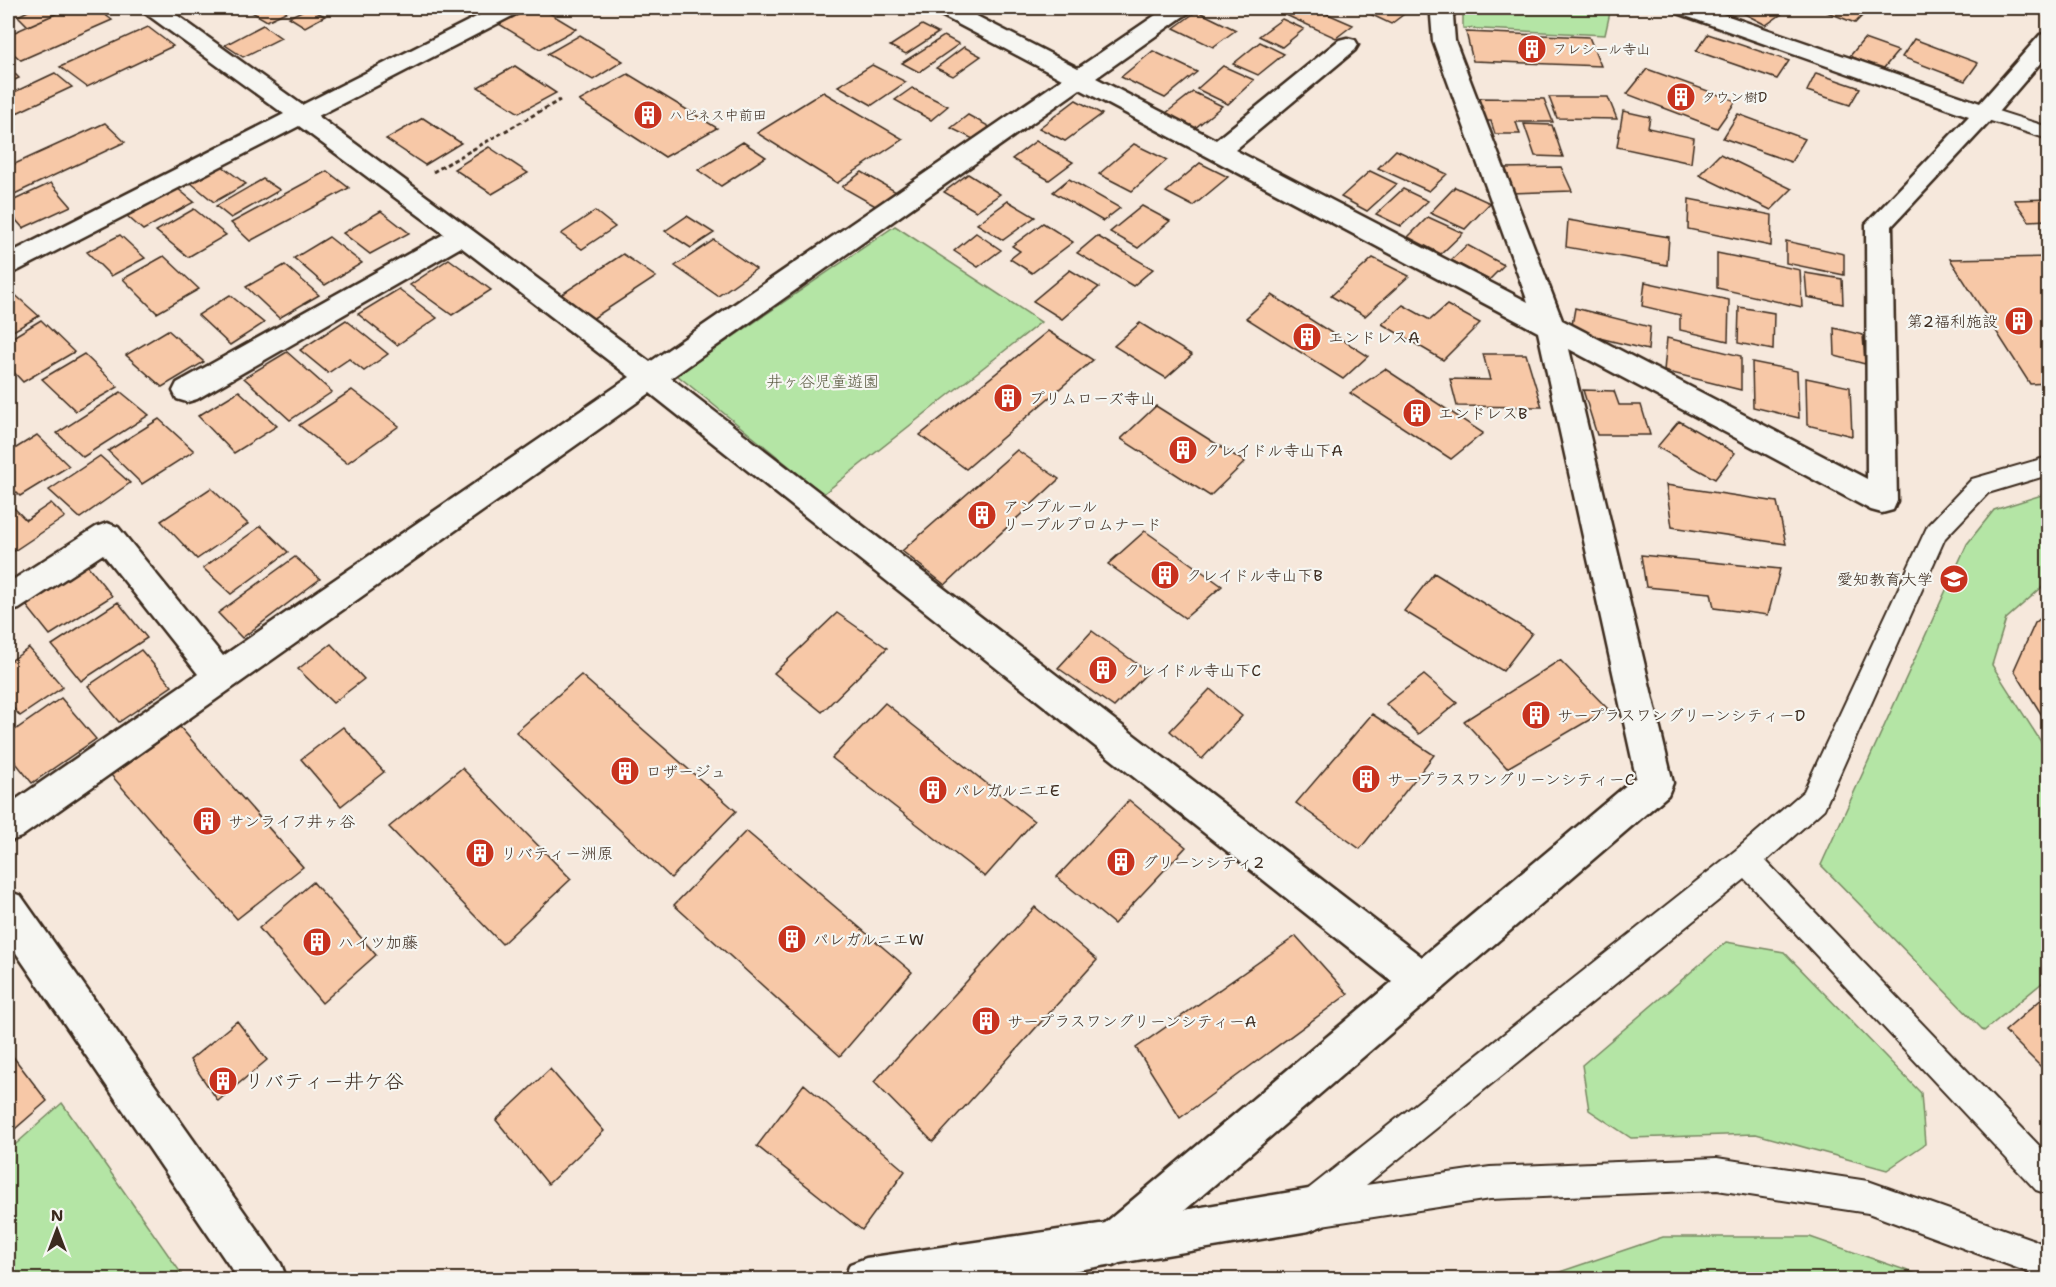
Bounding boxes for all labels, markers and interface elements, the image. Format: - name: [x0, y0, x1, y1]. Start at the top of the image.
- building icon: フレシール寺山: [1516, 33, 1548, 65]
- place label: フレシール寺山: [1553, 40, 1650, 58]
- building icon: タウン樹D: [1665, 81, 1697, 113]
- place label: タウン樹D: [1702, 88, 1767, 106]
- building icon: ハピネス中前田: [632, 99, 664, 131]
- place label: ハピネス中前田: [669, 106, 767, 124]
- building icon: 第2福利施設: [2003, 305, 2035, 337]
- place label: 第2福利施設: [1907, 311, 1998, 332]
- building icon: エンドレスA: [1291, 321, 1323, 353]
- place label: エンドレスA: [1328, 327, 1420, 348]
- park label: 井ヶ谷児童遊園: [767, 371, 879, 392]
- building icon: プリムローズ寺山: [992, 382, 1024, 414]
- place label: プリムローズ寺山: [1029, 388, 1156, 409]
- building icon: エンドレスB: [1401, 397, 1433, 429]
- place label: エンドレスB: [1438, 403, 1527, 424]
- building icon: クレイドル寺山下A: [1167, 434, 1199, 466]
- place label: クレイドル寺山下A: [1204, 440, 1343, 461]
- place label: アンプルール リーブルプロムナード: [1003, 496, 1162, 535]
- building icon: アンプルール リーブルプロムナード: [966, 499, 998, 531]
- building icon: クレイドル寺山下B: [1149, 559, 1181, 591]
- school or university icon: 愛知教育大学: [1938, 563, 1970, 595]
- place label: クレイドル寺山下B: [1186, 565, 1323, 586]
- place label: 愛知教育大学: [1837, 569, 1933, 590]
- building icon: クレイドル寺山下C: [1087, 654, 1119, 686]
- place label: クレイドル寺山下C: [1124, 660, 1261, 681]
- building icon: サープラスワングリーンシティーD: [1520, 699, 1552, 731]
- place label: サープラスワングリーンシティーD: [1557, 705, 1805, 726]
- building icon: ロザージュ: [609, 755, 641, 787]
- place label: ロザージュ: [646, 761, 726, 782]
- building icon: サープラスワングリーンシティーC: [1350, 763, 1382, 795]
- place label: サープラスワングリーンシティーC: [1387, 769, 1635, 790]
- building icon: パレガルニエE: [917, 774, 949, 806]
- place label: パレガルニエE: [954, 780, 1060, 801]
- building icon: サンライフ井ヶ谷: [191, 805, 223, 837]
- place label: サンライフ井ヶ谷: [228, 811, 355, 832]
- building icon: リバティー洲原: [464, 837, 496, 869]
- place label: リバティー洲原: [501, 843, 613, 864]
- building icon: グリーンシティ2: [1105, 846, 1137, 878]
- place label: グリーンシティ2: [1142, 852, 1264, 873]
- building icon: パレガルニエW: [776, 923, 808, 955]
- building icon: ハイツ加藤: [301, 926, 333, 958]
- place label: パレガルニエW: [813, 929, 924, 950]
- place label: ハイツ加藤: [338, 932, 418, 953]
- building icon: サープラスワングリーンシティーA: [970, 1005, 1002, 1037]
- place label: サープラスワングリーンシティーA: [1007, 1011, 1256, 1032]
- building icon: リバティー井ケ谷: [207, 1065, 239, 1097]
- place label: リバティー井ケ谷: [244, 1068, 404, 1094]
- north arrow: [27, 1200, 87, 1260]
- text: N: [51, 1205, 63, 1226]

